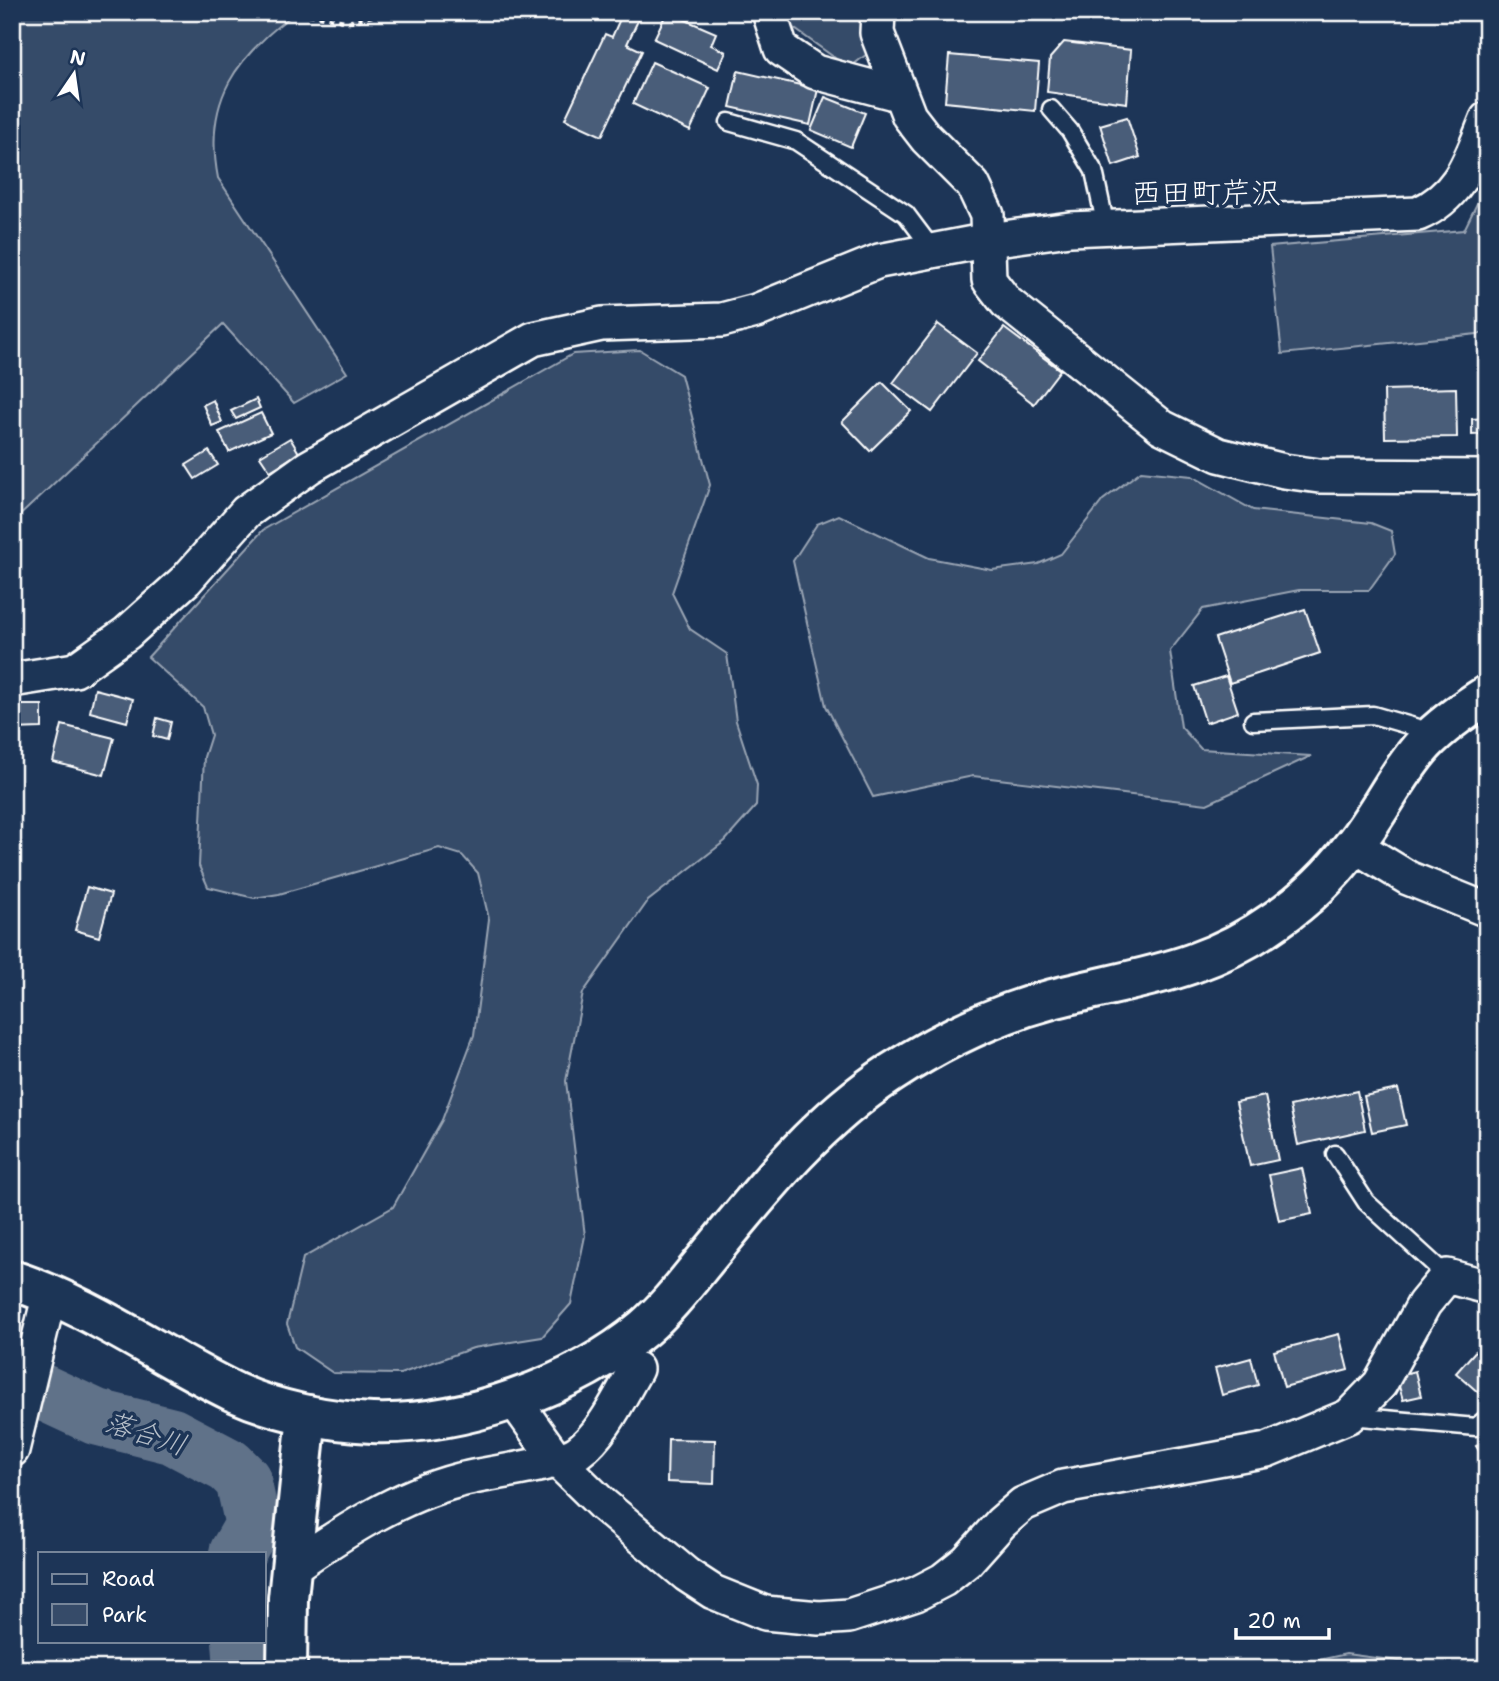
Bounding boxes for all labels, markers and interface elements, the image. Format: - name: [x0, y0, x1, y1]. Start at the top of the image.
- north arrow: [38, 38, 108, 108]
- text: N: [68, 44, 88, 72]
- district label: 西田町芹沢: [1131, 172, 1281, 213]
- water label: 落合川: [100, 1402, 192, 1464]
- legend: [38, 1552, 266, 1642]
- text: Road: [102, 1565, 155, 1593]
- scale bar: [1236, 1597, 1329, 1641]
- text: Park: [102, 1601, 147, 1629]
- text: 20 m: [1247, 1607, 1301, 1635]

